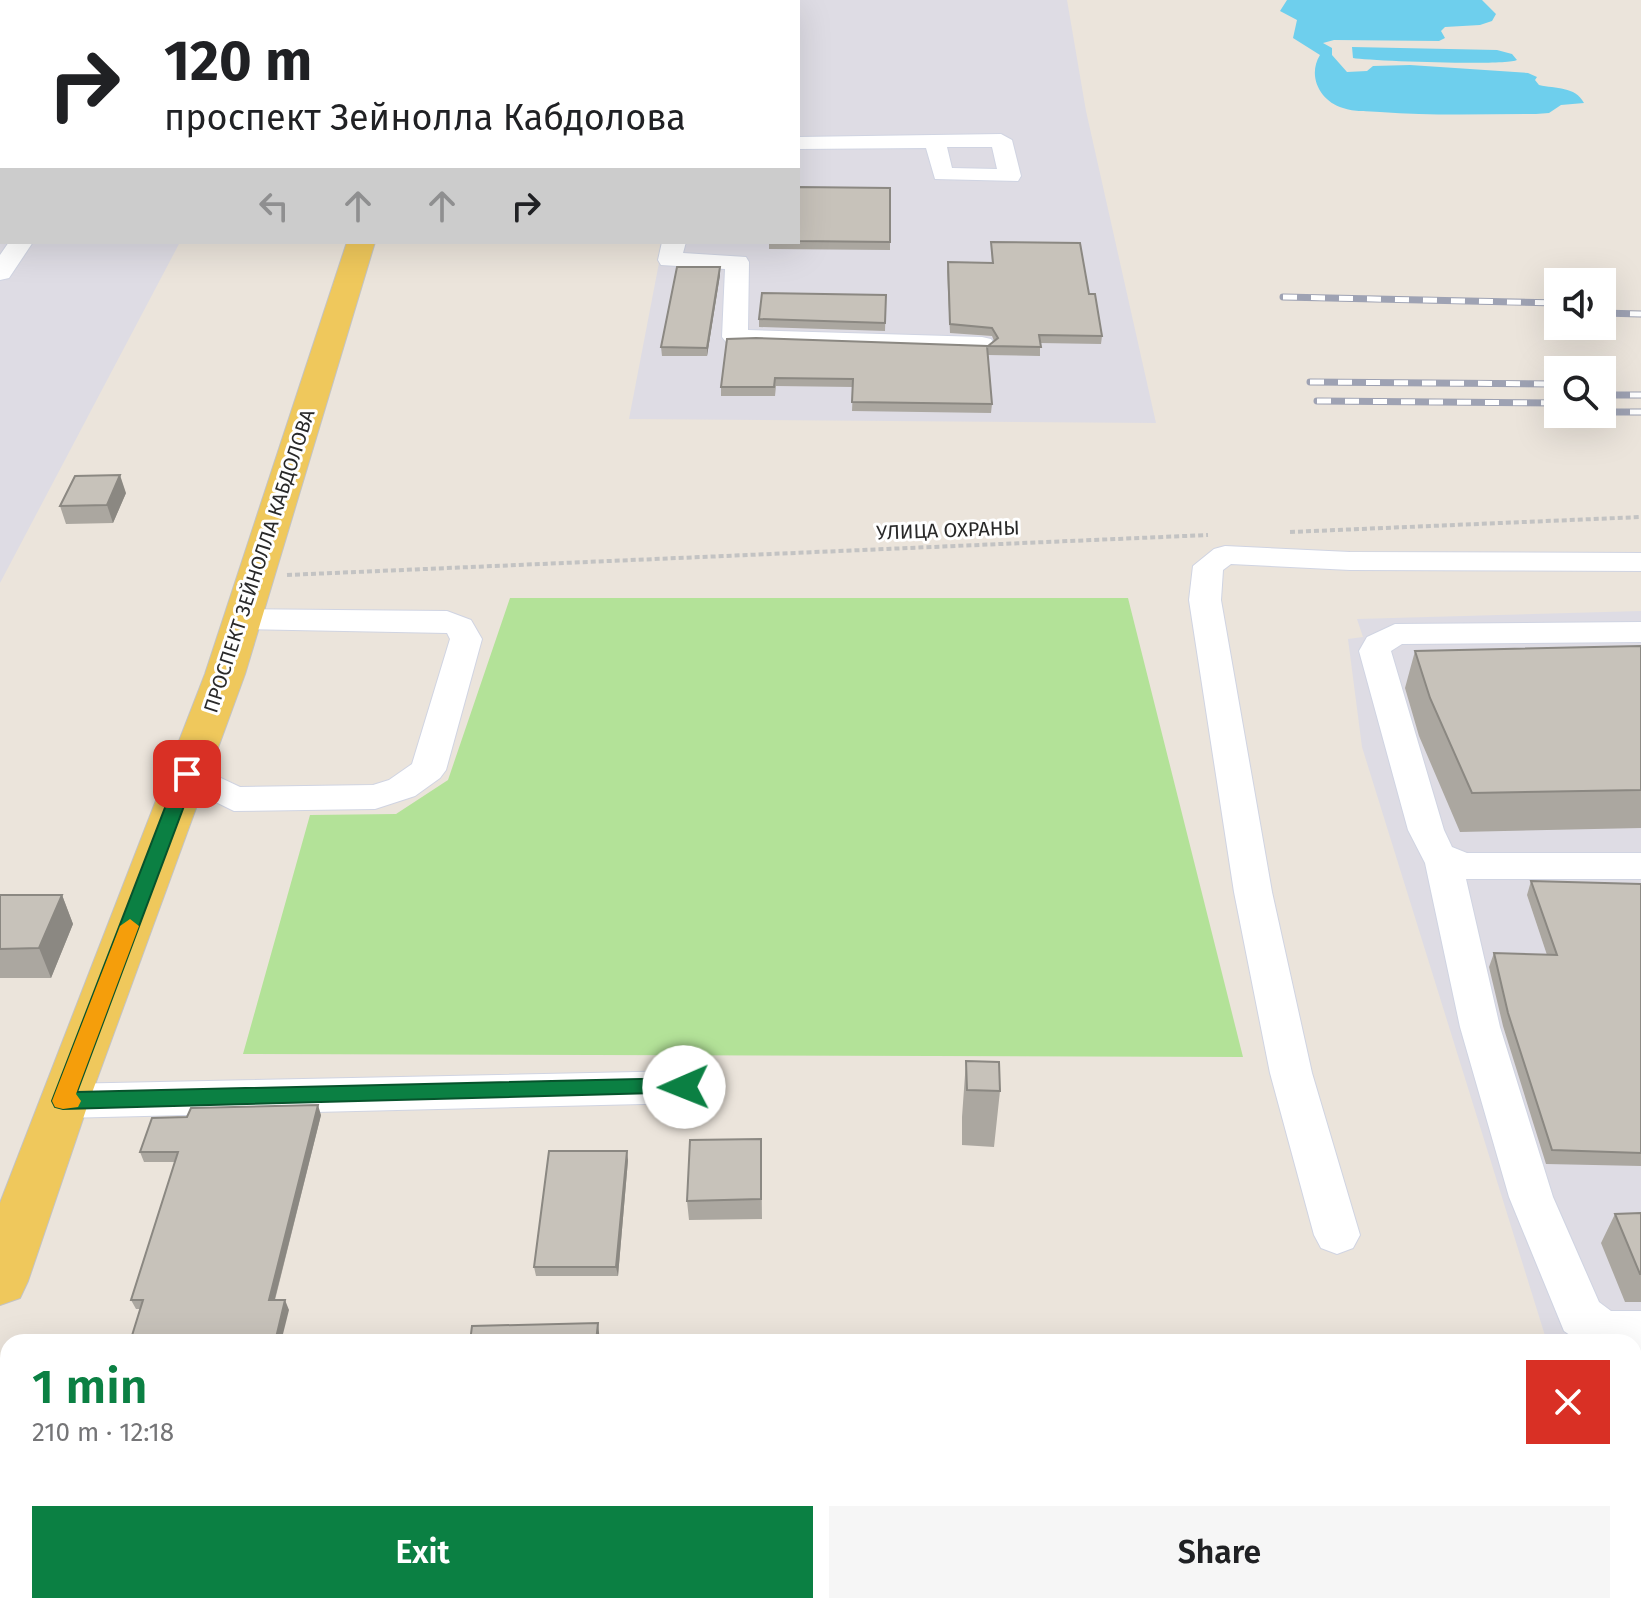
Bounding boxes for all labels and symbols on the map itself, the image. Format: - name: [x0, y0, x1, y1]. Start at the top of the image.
- street label: ПРОСПЕКТ ЗЕЙНОЛЛА КАБДОЛОВА: [198, 406, 320, 716]
- street label: УЛИЦА ОХРАНЫ: [876, 516, 1020, 544]
- pin: [153, 740, 221, 808]
- position arrow: [642, 1045, 726, 1129]

